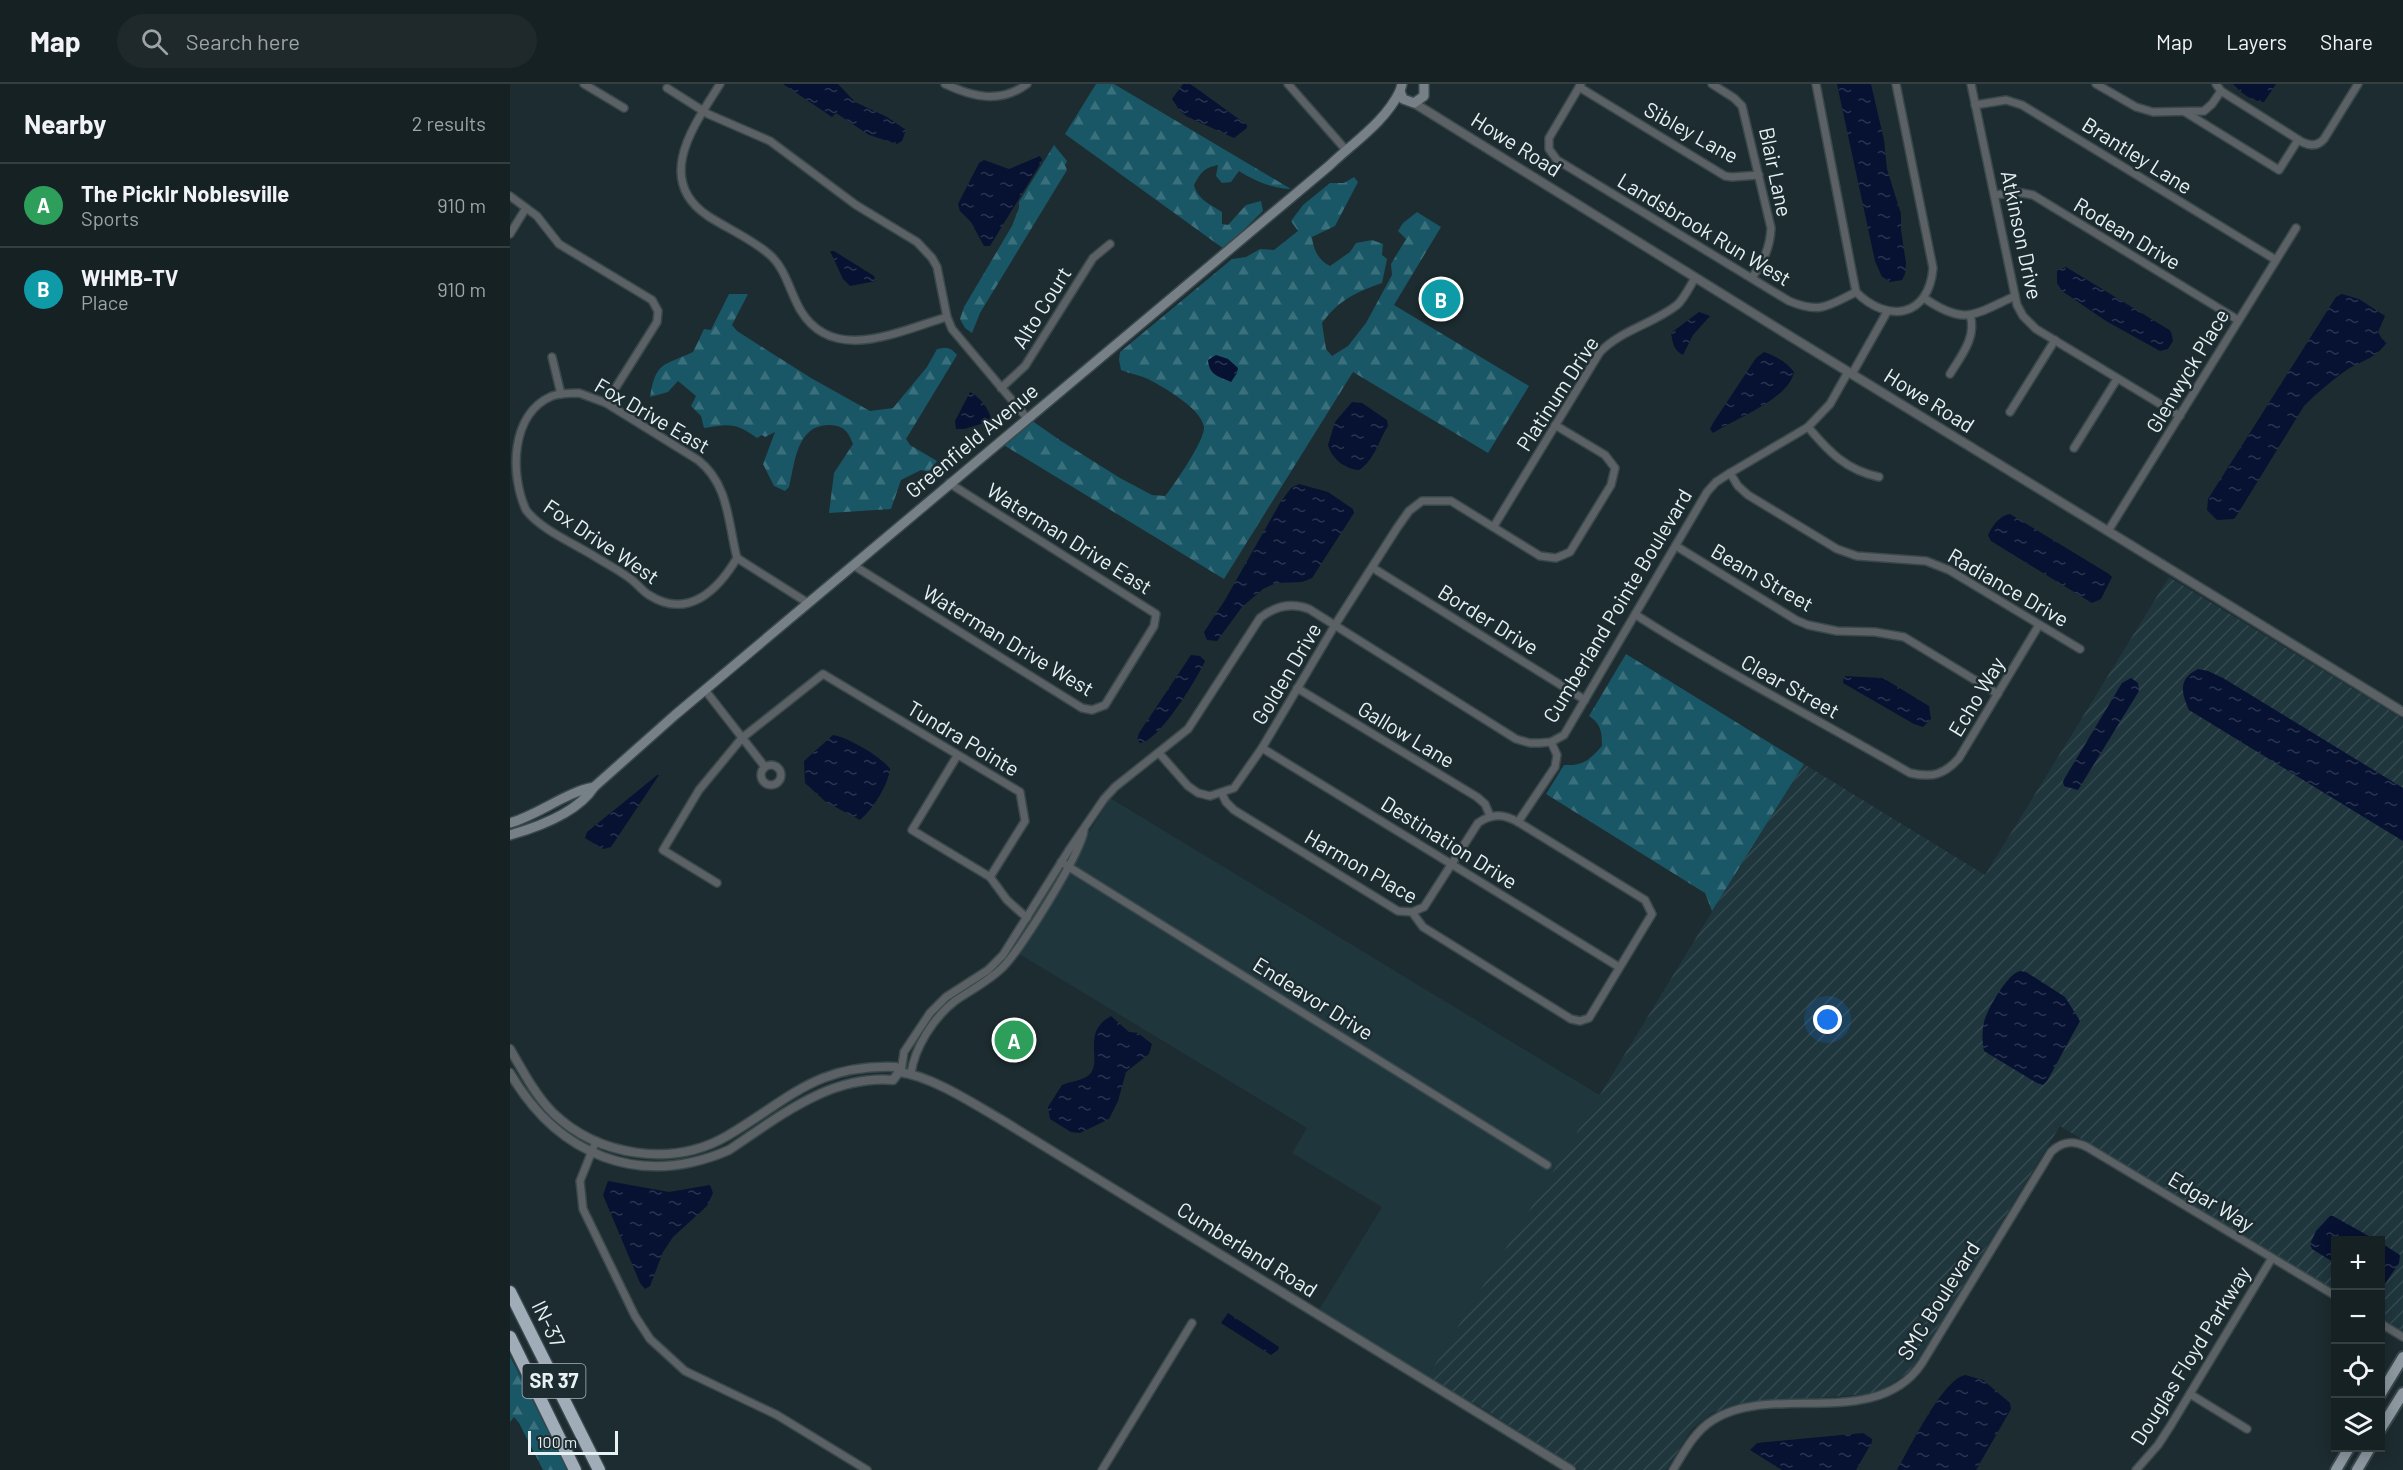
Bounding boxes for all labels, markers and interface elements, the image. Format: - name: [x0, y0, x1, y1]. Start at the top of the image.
- search box: [117, 14, 537, 68]
- text: Map: [30, 24, 81, 58]
- icon: search: [138, 25, 171, 58]
- text: Search here: [186, 28, 300, 54]
- text: Map: [2156, 29, 2193, 54]
- text: Layers: [2226, 29, 2287, 54]
- text: Share: [2320, 29, 2373, 54]
- street label: Sibley Lane: [1640, 96, 1743, 168]
- street label: Howe Road: [1467, 106, 1566, 181]
- text: Nearby: [24, 108, 106, 139]
- text: 2 results: [412, 111, 486, 135]
- street label: Brantley Lane: [2078, 111, 2197, 198]
- street label: Blair Lane: [1755, 125, 1798, 219]
- street label: Landsbrook Run West: [1614, 167, 1796, 290]
- street label: Atkinson Drive: [1997, 168, 2048, 301]
- text: The Picklr Noblesville: [81, 180, 289, 206]
- street label: Rodean Drive: [2070, 191, 2186, 274]
- text: A: [37, 193, 50, 217]
- text: 910 m: [437, 193, 486, 217]
- text: Sports: [81, 206, 139, 230]
- street label: Alto Court: [1006, 262, 1076, 353]
- text: WHMB-TV: [81, 264, 179, 290]
- pin: B: [1422, 276, 1460, 322]
- text: B: [37, 277, 50, 301]
- text: 910 m: [437, 277, 486, 301]
- text: Place: [81, 290, 129, 314]
- street label: Glenwyck Place: [2140, 304, 2234, 437]
- street label: Platinum Drive: [1510, 331, 1603, 455]
- street label: Howe Road: [1880, 362, 1979, 437]
- street label: Fox Drive East: [591, 372, 715, 458]
- street label: Greenfield Avenue: [900, 377, 1042, 503]
- street label: Waterman Drive East: [983, 477, 1157, 599]
- street label: Cumberland Pointe Boulevard: [1537, 484, 1696, 726]
- street label: Fox Drive West: [539, 493, 664, 588]
- street label: Beam Street: [1707, 537, 1818, 616]
- street label: Radiance Drive: [1944, 542, 2074, 631]
- street label: Border Drive: [1434, 578, 1544, 659]
- street label: Waterman Drive West: [919, 579, 1099, 701]
- street label: Golden Drive: [1246, 618, 1326, 729]
- street label: Clear Street: [1737, 648, 1844, 723]
- street label: Echo Way: [1942, 652, 2009, 740]
- street label: Tundra Pointe: [903, 695, 1024, 781]
- street label: Gallow Lane: [1354, 695, 1460, 772]
- street label: Destination Drive: [1377, 790, 1522, 894]
- street label: Harmon Place: [1301, 823, 1423, 908]
- street label: Endeavor Drive: [1249, 951, 1378, 1045]
- your location: [1813, 1005, 1842, 1034]
- pin: A: [994, 1018, 1034, 1062]
- street label: Edgar Way: [2164, 1165, 2259, 1236]
- street label: Cumberland Road: [1173, 1196, 1322, 1302]
- street label: SMC Boulevard: [1891, 1236, 1984, 1364]
- map controls: [2331, 1236, 2385, 1452]
- button: +: [2331, 1236, 2385, 1290]
- street label: Douglas Floyd Parkway: [2125, 1261, 2255, 1449]
- button: −: [2331, 1290, 2385, 1344]
- street label: IN-37: [527, 1296, 571, 1351]
- button: locate: [2331, 1344, 2385, 1398]
- road number: SR 37: [522, 1364, 586, 1398]
- button: layers: [2331, 1398, 2385, 1452]
- scale bar: [528, 1428, 618, 1456]
- text: 100 m: [537, 1432, 577, 1451]

